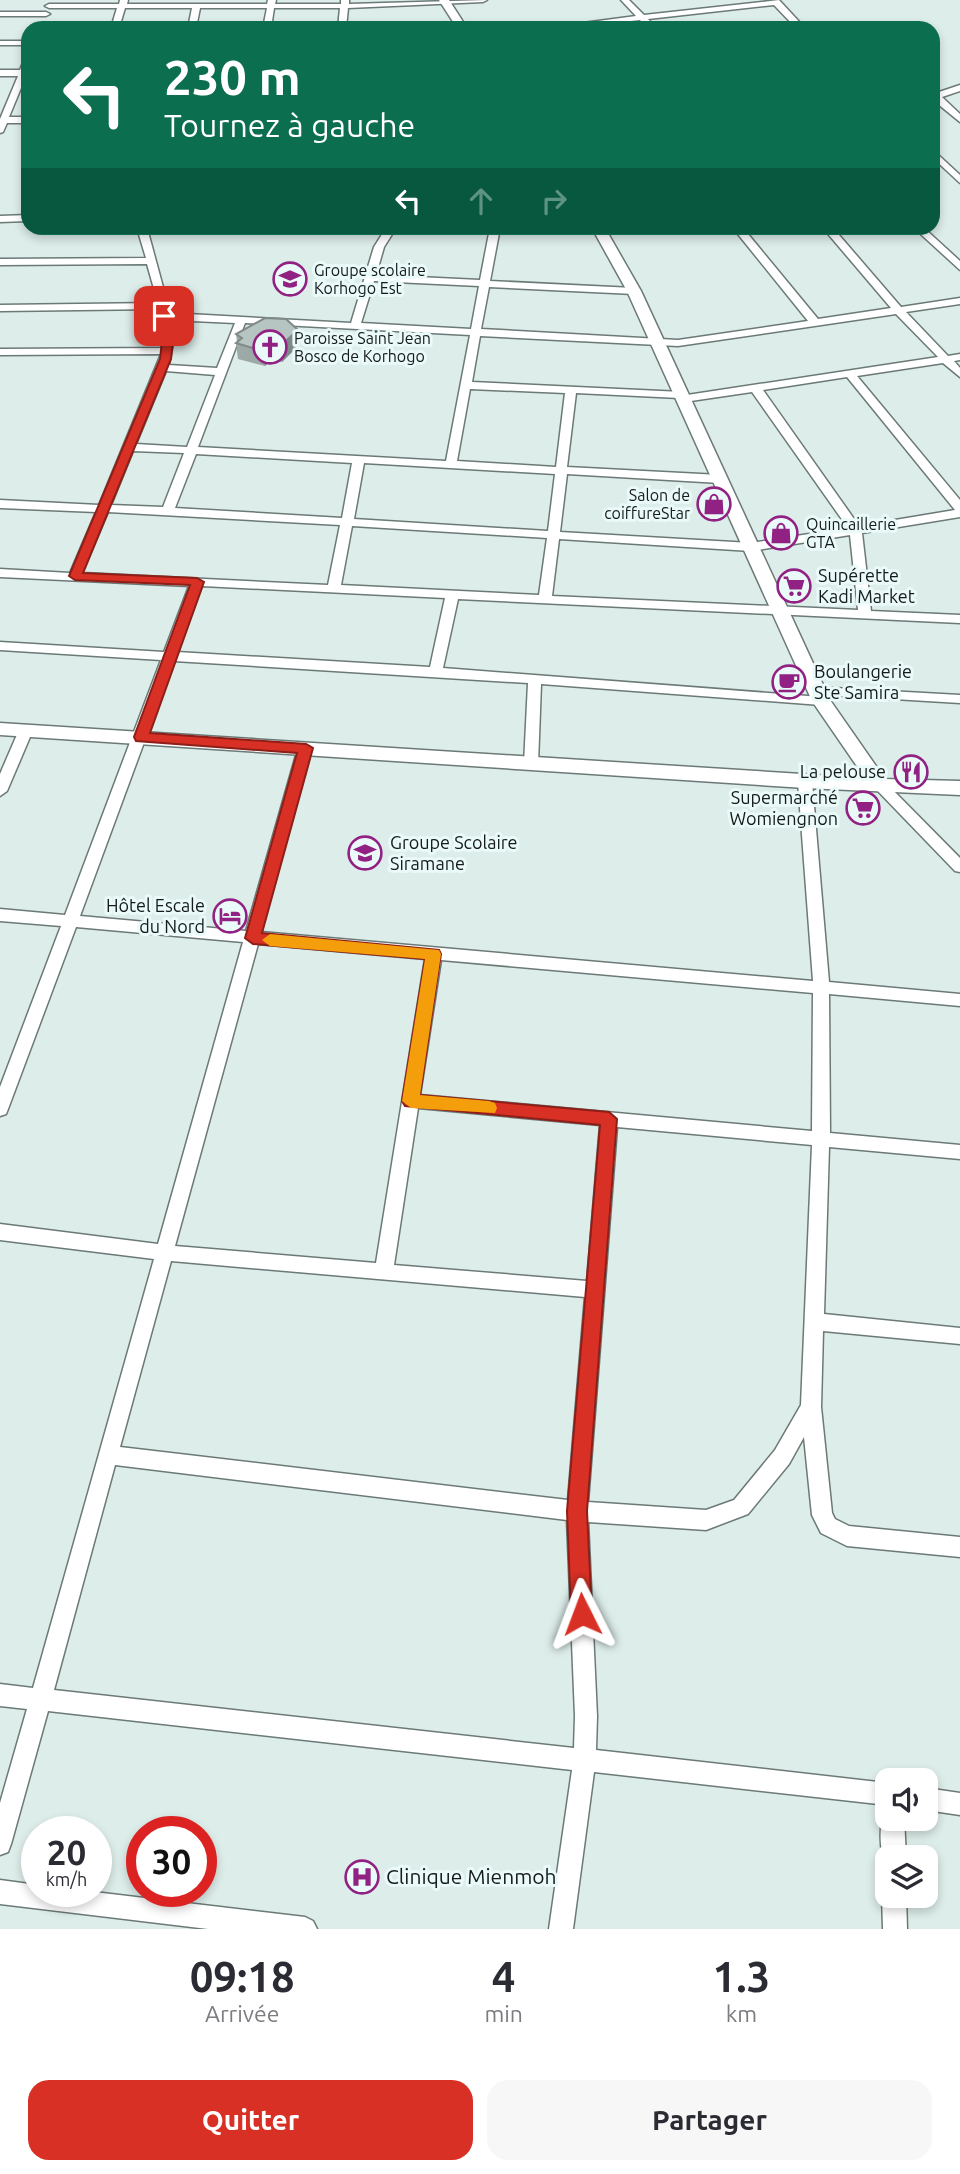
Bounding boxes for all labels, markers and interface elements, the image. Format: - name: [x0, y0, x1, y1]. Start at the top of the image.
- icon: left: [49, 49, 140, 140]
- text: 230 m: [164, 49, 301, 104]
- text: Tournez à gauche: [164, 107, 415, 143]
- icon: left: [389, 182, 427, 220]
- icon: ahead: [462, 182, 500, 220]
- icon: right: [535, 182, 573, 220]
- school or university icon: Groupe scolaire Korhogo Est: [271, 260, 309, 298]
- place label: Groupe scolaire Korhogo Est: [314, 261, 426, 297]
- pin: [134, 286, 194, 346]
- icon: arrive: [145, 297, 183, 335]
- church icon: Paroisse Saint Jean Bosco de Korhogo: [251, 328, 289, 366]
- place label: Paroisse Saint Jean Bosco de Korhogo: [294, 329, 431, 365]
- shop icon: Salon de coiffureStar: [695, 485, 733, 523]
- place label: Salon de coiffureStar: [604, 486, 690, 522]
- shop icon: Quincaillerie GTA: [762, 514, 800, 552]
- place label: Quincaillerie GTA: [806, 515, 896, 551]
- place label: Supérette Kadi Market: [818, 565, 915, 606]
- supermarket icon: Supérette Kadi Market: [775, 567, 813, 605]
- place label: Boulangerie Ste Samira: [814, 661, 912, 702]
- cafe icon: Boulangerie Ste Samira: [770, 663, 808, 701]
- restaurant icon: La pelouse: [892, 753, 930, 791]
- place label: La pelouse: [800, 761, 886, 781]
- place label: Supermarché Womiengnon: [730, 787, 838, 828]
- supermarket icon: Supermarché Womiengnon: [844, 789, 882, 827]
- place label: Groupe Scolaire Siramane: [390, 832, 518, 873]
- school or university icon: Groupe Scolaire Siramane: [346, 834, 384, 872]
- place label: Hôtel Escale du Nord: [106, 895, 205, 936]
- hotel icon: Hôtel Escale du Nord: [211, 897, 249, 935]
- position arrow: [545, 1577, 619, 1651]
- map controls: [875, 1768, 938, 1908]
- button: sound: [875, 1768, 938, 1831]
- speed limit sign: 30: [126, 1816, 217, 1907]
- text: 20: [47, 1832, 86, 1872]
- button: layers: [875, 1845, 938, 1908]
- hospital icon: Clinique Mienmoh: [343, 1858, 381, 1896]
- place label: Clinique Mienmoh: [386, 1864, 557, 1888]
- text: km/h: [46, 1869, 87, 1889]
- text: 09:18: [190, 1953, 295, 2000]
- text: 4: [492, 1953, 516, 2000]
- text: 1.3: [713, 1953, 770, 2000]
- text: Arrivée: [205, 2001, 279, 2026]
- text: min: [484, 2001, 523, 2026]
- text: km: [726, 2001, 757, 2026]
- button: Quitter: [28, 2080, 473, 2160]
- button: Partager: [487, 2080, 932, 2160]

